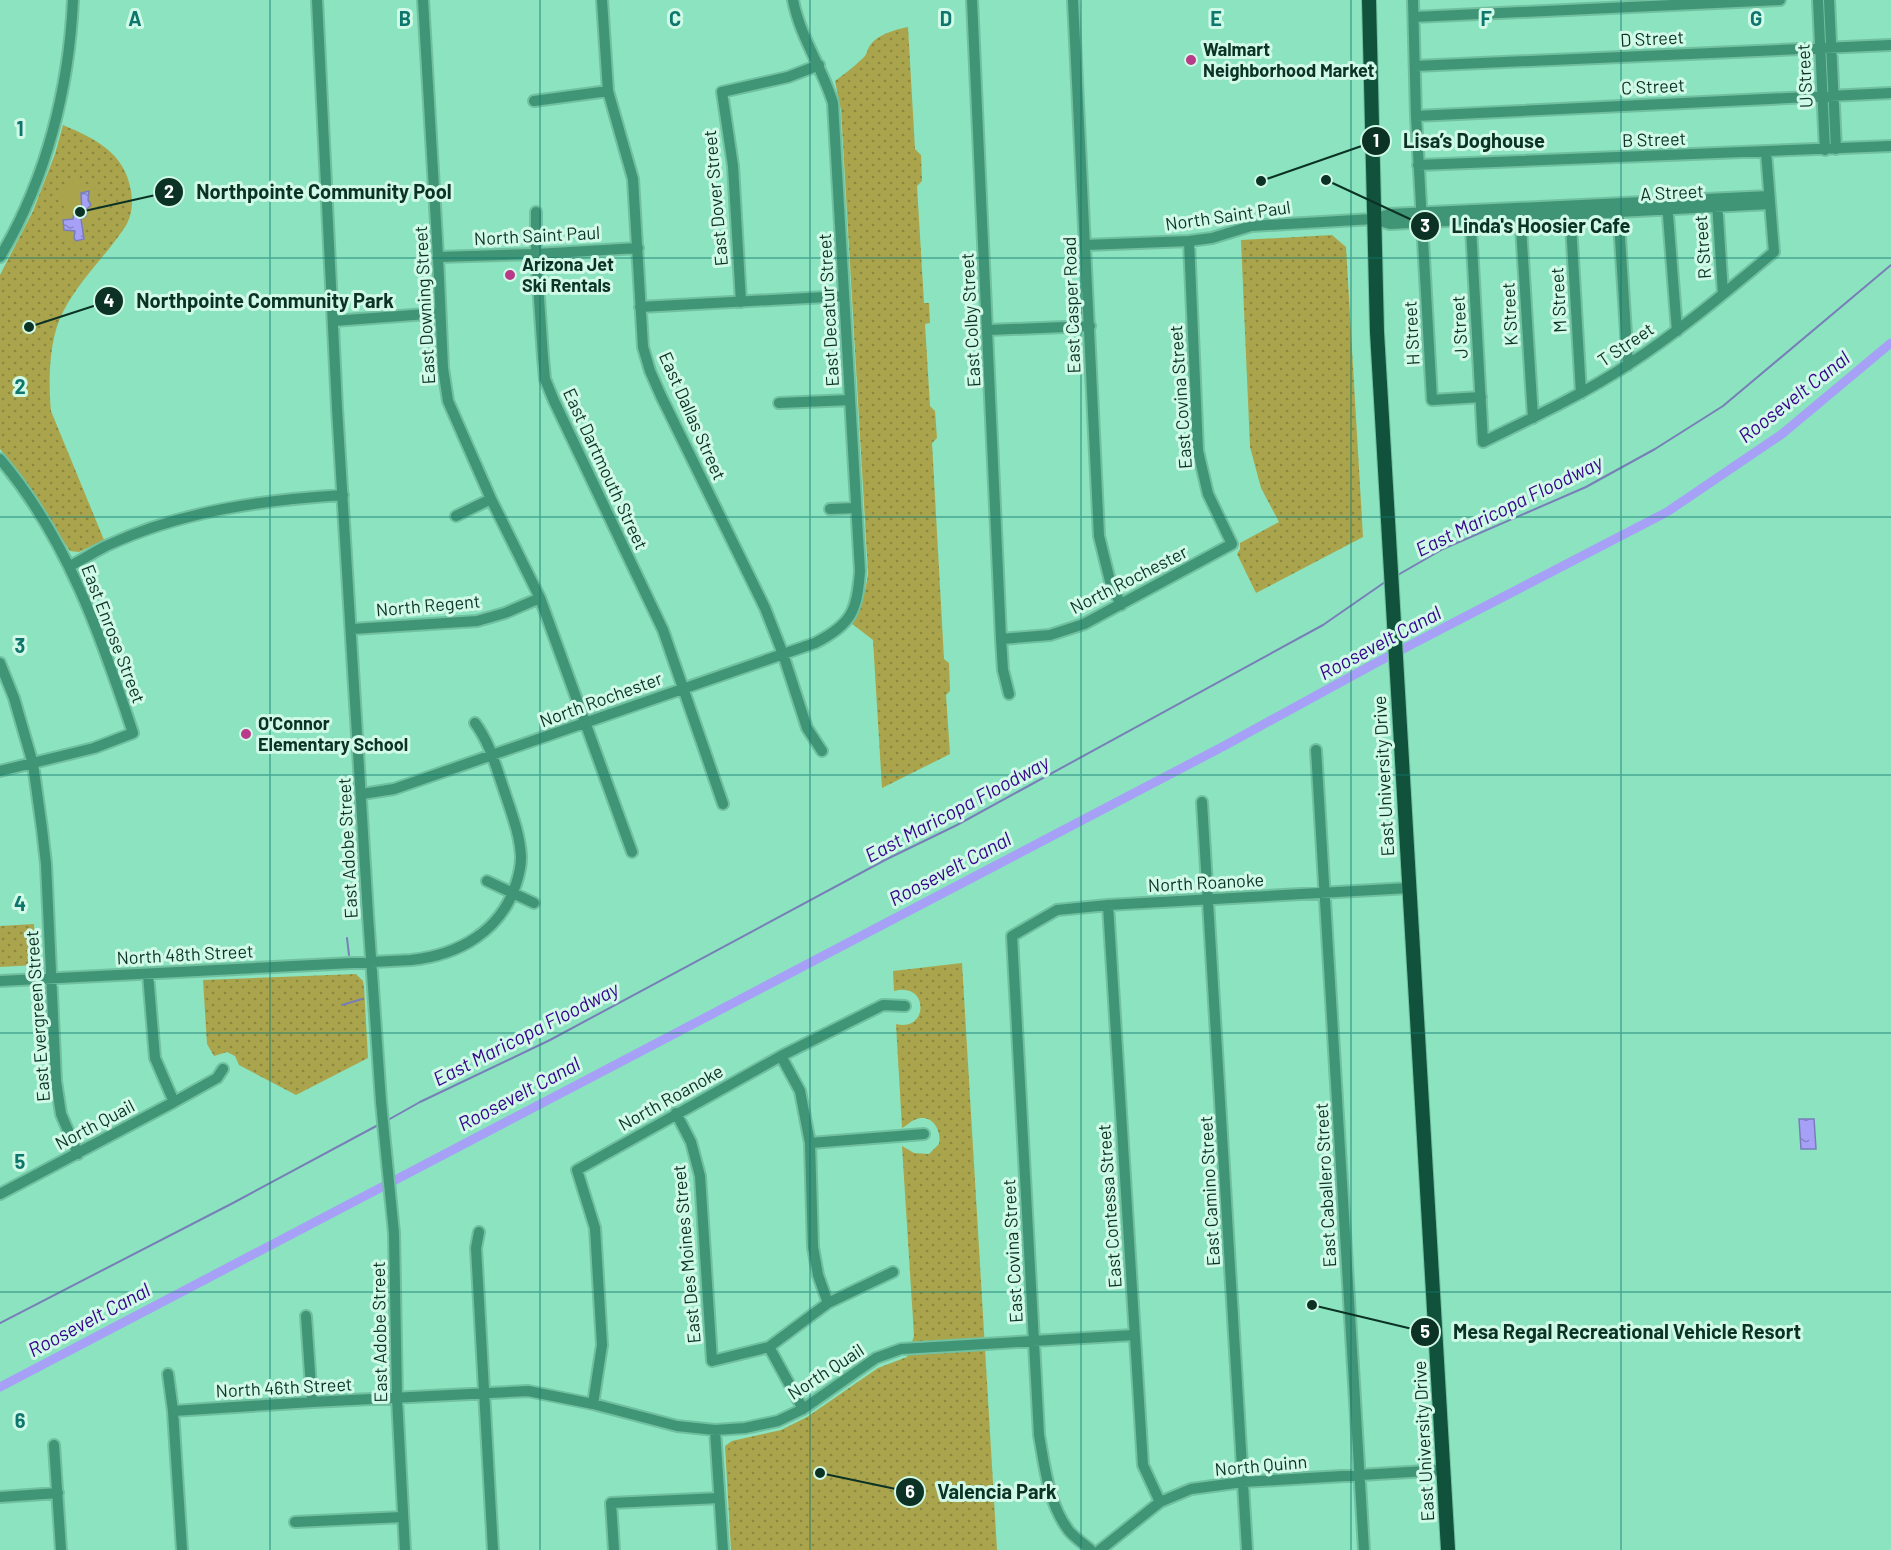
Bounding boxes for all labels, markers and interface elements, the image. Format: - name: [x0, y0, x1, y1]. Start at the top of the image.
- text: A: [128, 6, 142, 30]
- text: B: [399, 6, 411, 30]
- text: C: [669, 6, 681, 30]
- text: D: [940, 6, 952, 30]
- text: E: [1210, 6, 1222, 30]
- text: F: [1480, 6, 1492, 30]
- text: G: [1750, 6, 1762, 30]
- street label: D Street: [1619, 25, 1684, 51]
- place label: Walmart Neighborhood Market: [1203, 38, 1375, 81]
- street label: U Street: [1791, 43, 1817, 109]
- marker: Walmart Neighborhood Market: [1184, 53, 1198, 67]
- street label: C Street: [1621, 73, 1685, 99]
- text: 1: [16, 116, 24, 140]
- callout: Lisa’s Doghouse: [1361, 122, 1557, 160]
- street label: B Street: [1622, 127, 1686, 151]
- text: Lisa’s Doghouse: [1403, 128, 1545, 152]
- street label: East Dover Street: [698, 129, 732, 267]
- text: 1: [1373, 129, 1379, 151]
- callout: Northpointe Community Pool: [154, 173, 464, 211]
- text: Northpointe Community Pool: [196, 179, 452, 203]
- street label: A Street: [1640, 179, 1704, 205]
- text: 2: [164, 180, 174, 202]
- street label: North Saint Paul: [1164, 195, 1292, 235]
- callout: Linda's Hoosier Cafe: [1410, 207, 1643, 245]
- text: Linda's Hoosier Cafe: [1452, 213, 1630, 237]
- text: 3: [1420, 214, 1430, 236]
- street label: R Street: [1689, 214, 1715, 280]
- street label: North Saint Paul: [473, 221, 601, 249]
- street label: East Downing Street: [409, 225, 439, 385]
- street label: East Decatur Street: [813, 233, 843, 387]
- street label: East Casper Road: [1058, 236, 1084, 374]
- street label: East Colby Street: [955, 252, 985, 388]
- place label: Arizona Jet Ski Rentals: [522, 253, 614, 296]
- street label: M Street: [1545, 267, 1571, 333]
- marker: Arizona Jet Ski Rentals: [503, 268, 517, 282]
- callout: Northpointe Community Park: [94, 282, 406, 320]
- street label: K Street: [1496, 282, 1522, 346]
- text: Northpointe Community Park: [136, 288, 394, 312]
- text: 4: [104, 289, 115, 311]
- street label: J Street: [1446, 295, 1472, 359]
- street label: H Street: [1398, 300, 1424, 366]
- street label: T Street: [1593, 317, 1658, 371]
- street label: East Covina Street: [1164, 324, 1196, 470]
- water label: Roosevelt Canal: [1733, 345, 1854, 447]
- street label: East Dallas Street: [655, 348, 731, 483]
- text: 2: [14, 374, 26, 398]
- street label: East Dartmouth Street: [559, 384, 653, 553]
- water label: East Maricopa Floodway: [1411, 449, 1607, 561]
- street label: North Rochester: [1066, 540, 1191, 618]
- street label: East Enrose Street: [77, 561, 150, 706]
- street label: North Regent: [375, 589, 481, 621]
- water label: Roosevelt Canal: [1314, 600, 1445, 684]
- text: 3: [15, 633, 25, 657]
- street label: North Rochester: [536, 667, 665, 731]
- street label: East University Drive: [1368, 695, 1398, 857]
- place label: O'Connor Elementary School: [258, 712, 408, 755]
- marker: O'Connor Elementary School: [239, 727, 253, 741]
- water label: East Maricopa Floodway: [860, 749, 1054, 867]
- street label: East Adobe Street: [332, 777, 362, 919]
- water label: Roosevelt Canal: [884, 826, 1015, 910]
- street label: North Roanoke: [1147, 868, 1265, 896]
- text: 4: [14, 891, 26, 915]
- street label: East Evergreen Street: [20, 930, 54, 1102]
- street label: North 48th Street: [116, 939, 254, 969]
- water label: East Maricopa Floodway: [429, 975, 623, 1090]
- water label: Roosevelt Canal: [453, 1051, 584, 1135]
- street label: North Roanoke: [614, 1059, 727, 1135]
- street label: North Quail: [51, 1094, 138, 1154]
- street label: East Caballero Street: [1310, 1102, 1340, 1268]
- street label: East Camino Street: [1194, 1115, 1224, 1267]
- street label: East Contessa Street: [1092, 1124, 1126, 1289]
- text: 5: [15, 1149, 26, 1173]
- street label: East Des Moines Street: [667, 1164, 705, 1344]
- street label: East Covina Street: [997, 1179, 1027, 1324]
- street label: East Adobe Street: [367, 1261, 391, 1403]
- water label: Roosevelt Canal: [23, 1277, 154, 1361]
- callout: Mesa Regal Recreational Vehicle Resort: [1410, 1313, 1813, 1351]
- text: Mesa Regal Recreational Vehicle Resort: [1453, 1319, 1801, 1343]
- text: 5: [1420, 1320, 1430, 1342]
- street label: North Quail: [783, 1338, 868, 1404]
- street label: East University Drive: [1408, 1360, 1438, 1522]
- street label: North 46th Street: [215, 1372, 353, 1402]
- text: 6: [15, 1408, 26, 1432]
- street label: North Quinn: [1214, 1450, 1308, 1480]
- callout: Valencia Park: [895, 1473, 1068, 1511]
- text: Valencia Park: [937, 1479, 1057, 1503]
- text: 6: [905, 1480, 915, 1502]

